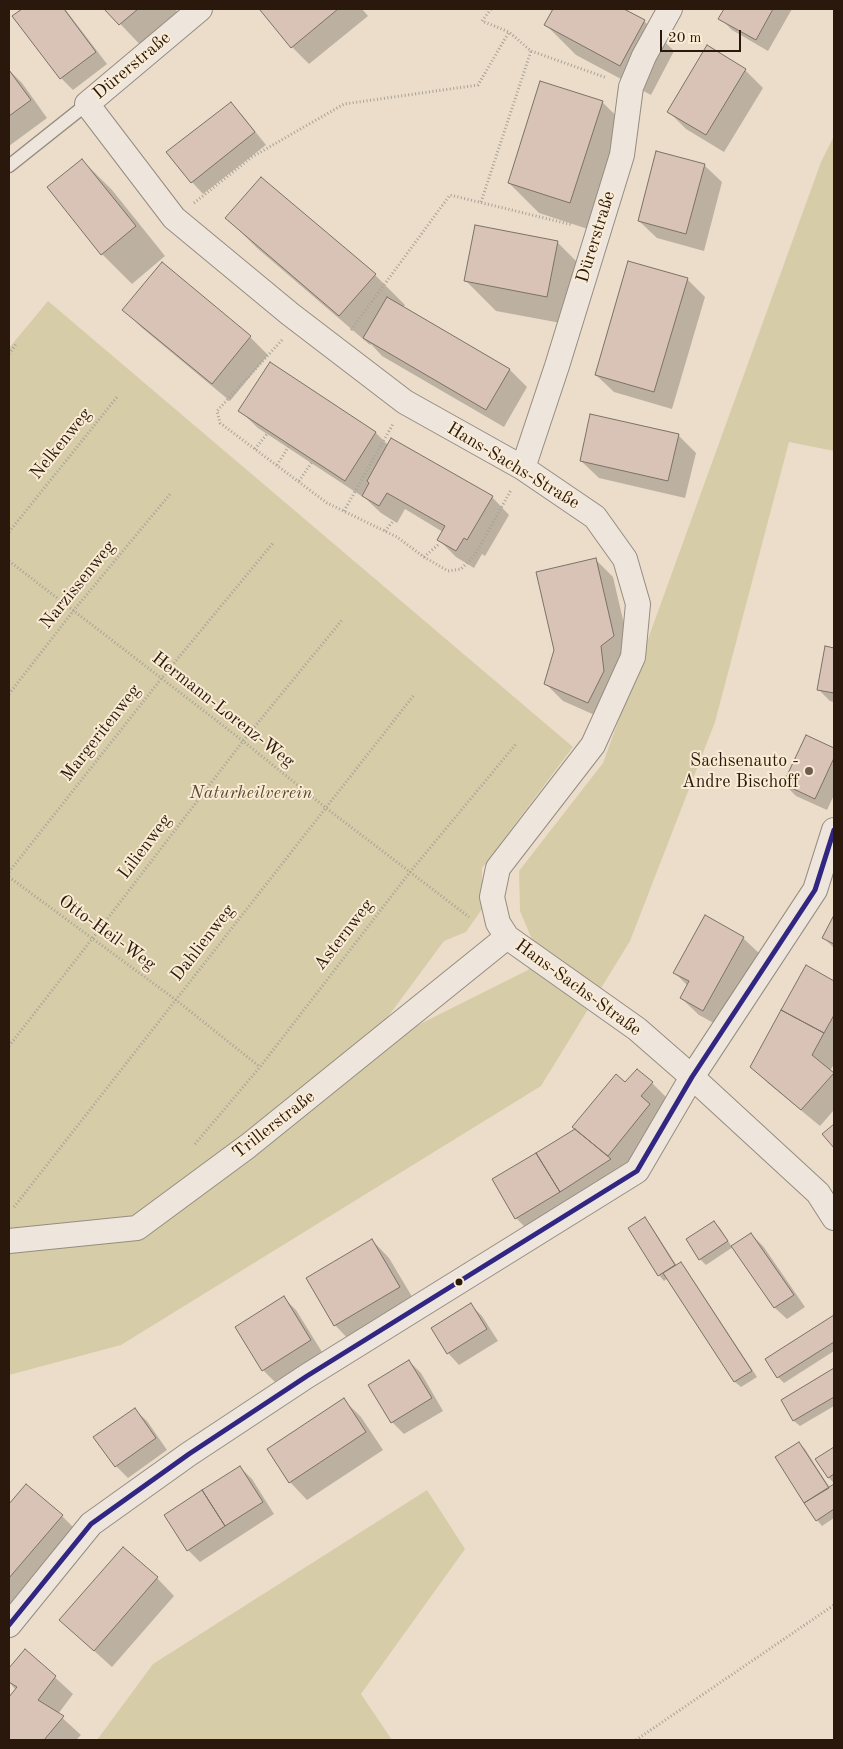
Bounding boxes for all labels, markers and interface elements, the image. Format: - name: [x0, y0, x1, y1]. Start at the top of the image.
- scale bar: [663, 20, 744, 52]
- street label: Dürerstraße: [89, 27, 175, 105]
- text: 20 m: [668, 31, 702, 46]
- street label: Dürerstraße: [572, 189, 620, 285]
- street label: Nelkenweg: [26, 404, 96, 484]
- street label: Hans-Sachs-Straße: [443, 418, 583, 514]
- street label: Narzissenweg: [36, 536, 120, 634]
- street label: Hermann-Lorenz-Weg: [147, 647, 299, 773]
- street label: Margeritenweg: [56, 680, 146, 786]
- place label: Sachsenauto - Andre Bischoff: [682, 750, 799, 792]
- marker: Sachsenauto - Andre Bischoff: [803, 765, 815, 777]
- park label: Naturheilverein: [190, 782, 312, 804]
- street label: Lilienweg: [114, 810, 176, 884]
- street label: Otto-Heil-Weg: [54, 890, 160, 976]
- street label: Asternweg: [310, 895, 378, 975]
- street label: Dahlienweg: [166, 900, 240, 986]
- street label: Hans-Sachs-Straße: [511, 935, 645, 1041]
- street label: Trillerstraße: [229, 1086, 319, 1164]
- unlabelled marker: [454, 1277, 464, 1287]

